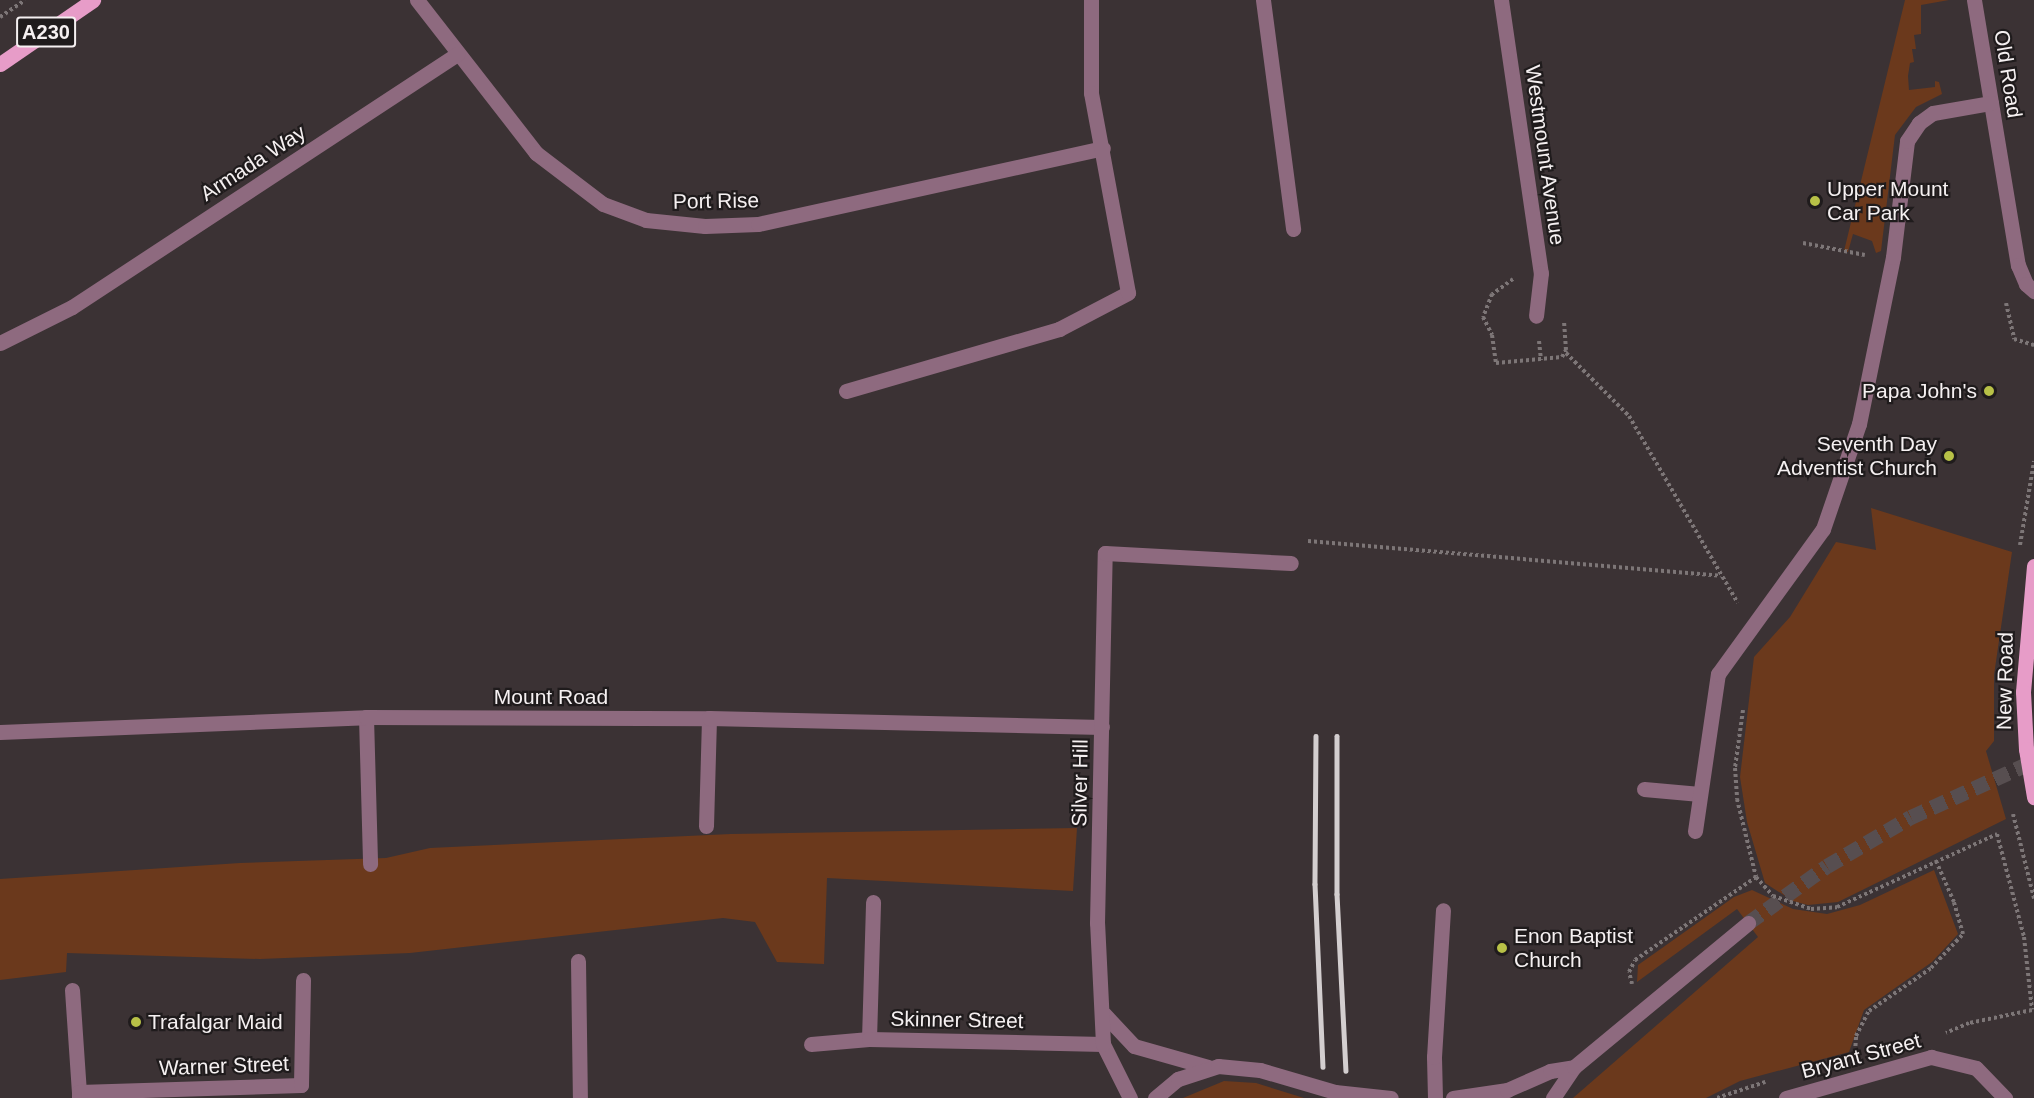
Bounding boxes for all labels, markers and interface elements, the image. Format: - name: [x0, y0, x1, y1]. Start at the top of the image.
- road number: A230: [16, 15, 76, 49]
- street label: Old Road: [1989, 28, 2027, 120]
- street label: Westmount Avenue: [1520, 63, 1570, 247]
- street label: Armada Way: [196, 120, 310, 206]
- place label: Upper Mount Car Park: [1827, 176, 1948, 226]
- street label: Port Rise: [673, 188, 759, 214]
- marker: Upper Mount Car Park: [1808, 194, 1822, 208]
- place label: Papa John's: [1862, 378, 1977, 404]
- marker: Papa John's: [1982, 384, 1996, 398]
- place label: Seventh Day Adventist Church: [1777, 431, 1937, 481]
- marker: Seventh Day Adventist Church: [1942, 449, 1956, 463]
- street label: New Road: [1992, 632, 2018, 730]
- street label: Mount Road: [494, 684, 608, 710]
- street label: Silver Hill: [1067, 739, 1093, 827]
- place label: Enon Baptist Church: [1514, 923, 1633, 973]
- marker: Enon Baptist Church: [1495, 941, 1509, 955]
- street label: Skinner Street: [890, 1006, 1024, 1034]
- place label: Trafalgar Maid: [148, 1009, 283, 1035]
- marker: Trafalgar Maid: [129, 1015, 143, 1029]
- street label: Bryant Street: [1799, 1028, 1923, 1084]
- street label: Warner Street: [159, 1051, 289, 1081]

